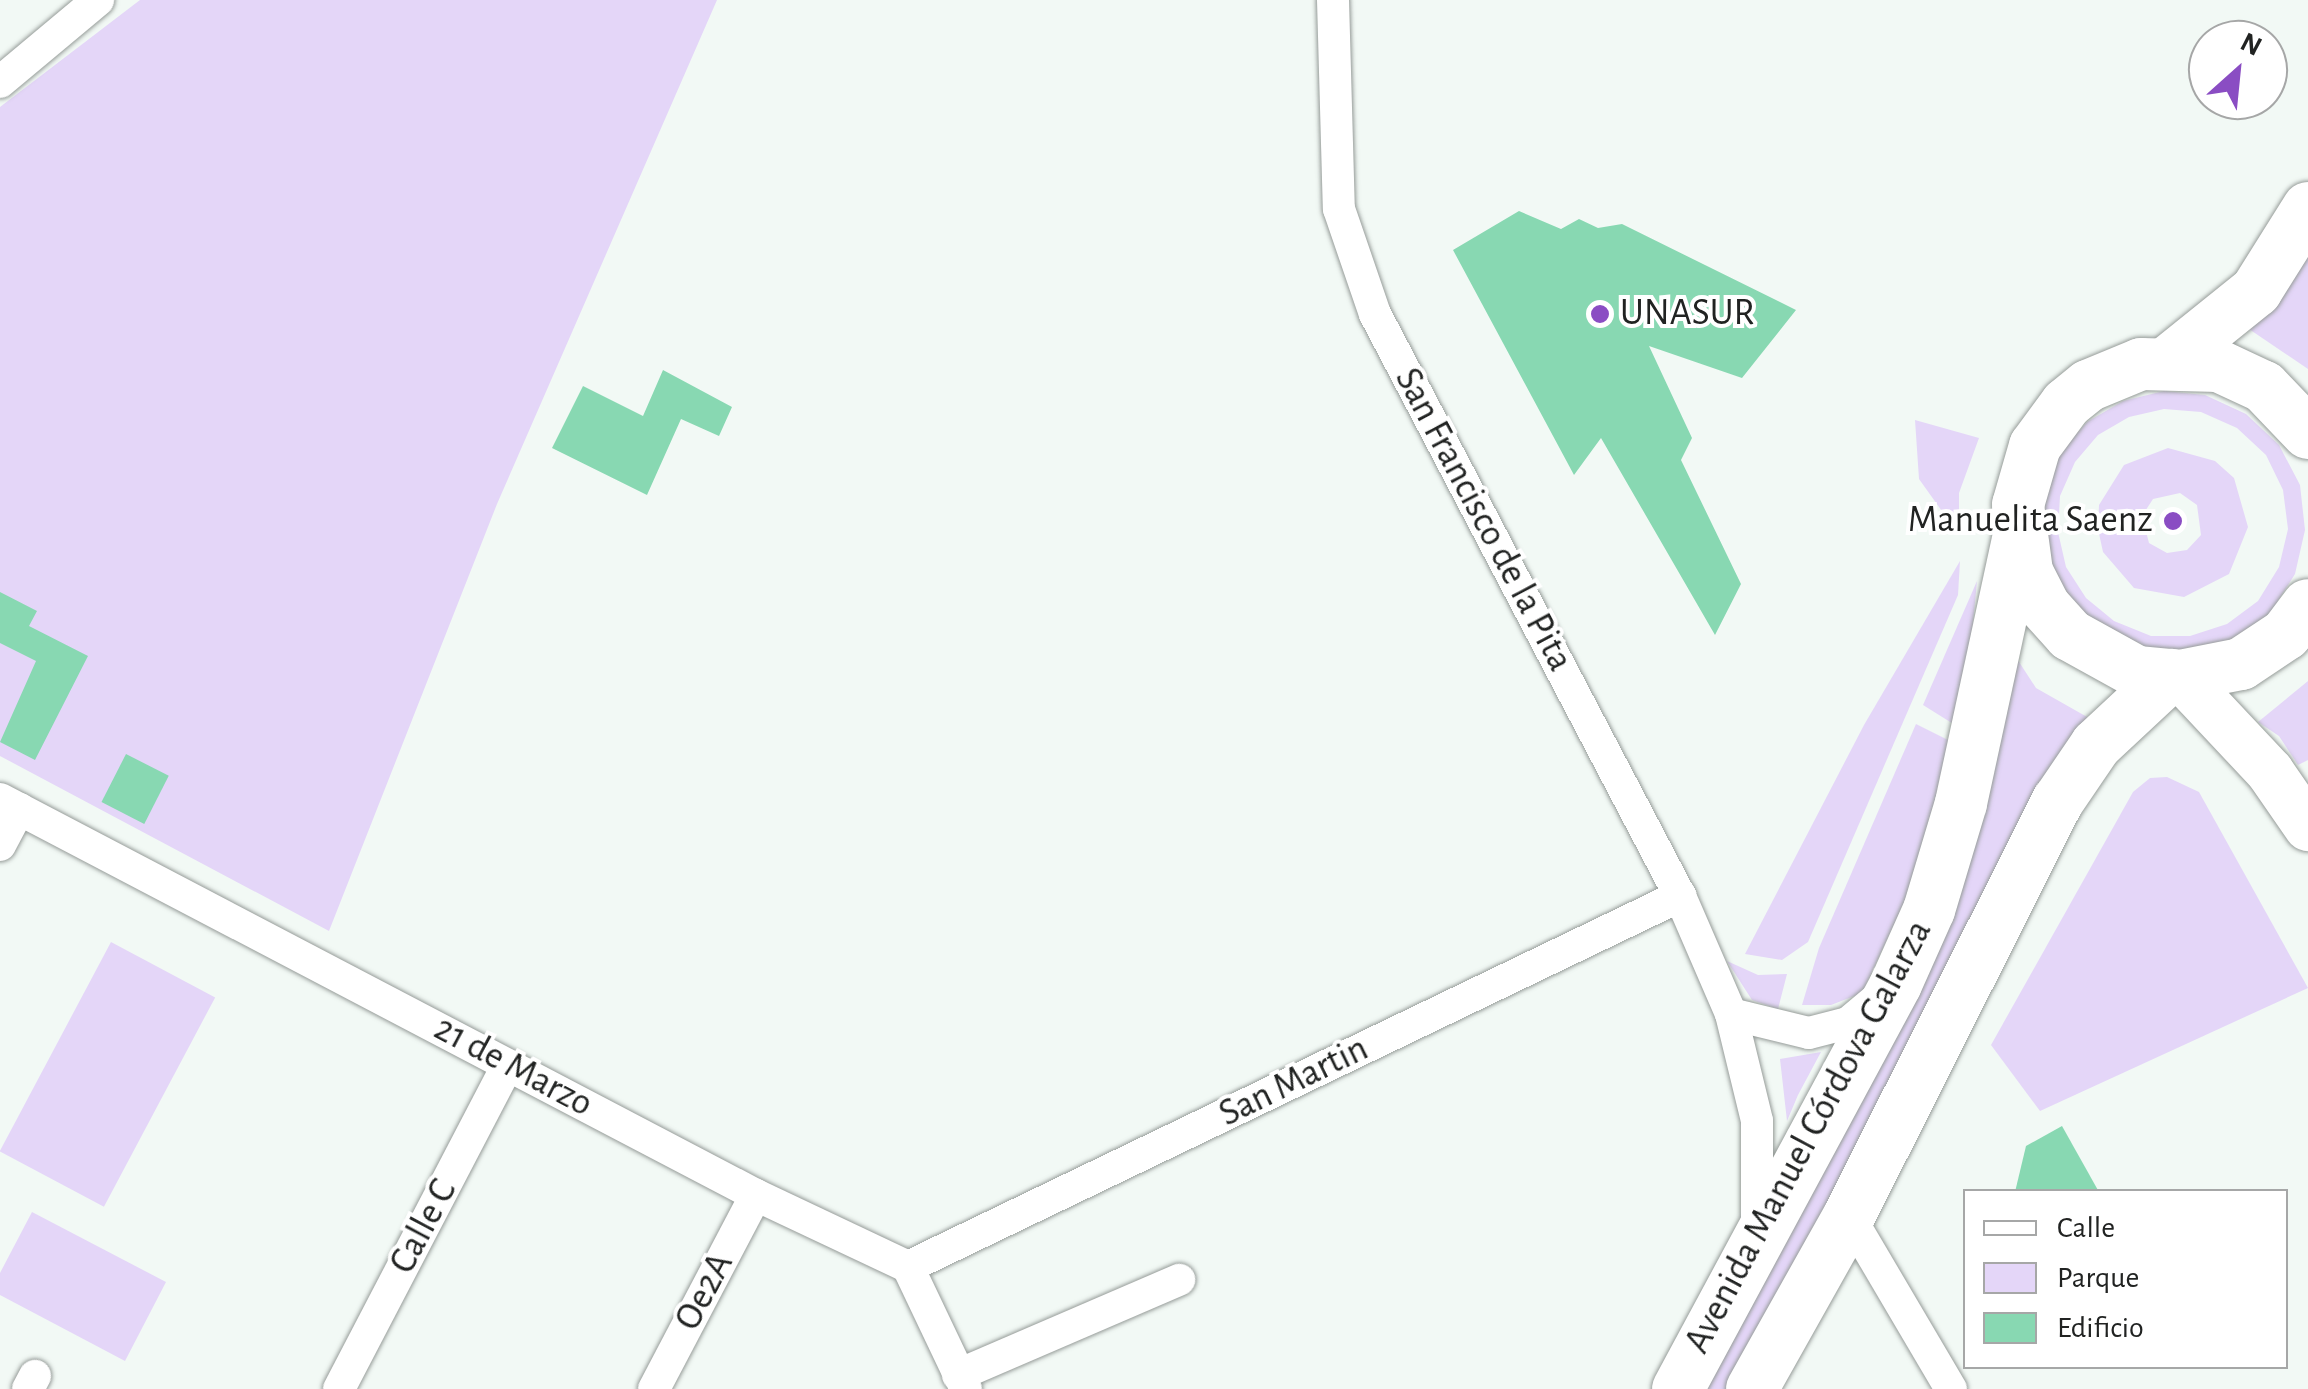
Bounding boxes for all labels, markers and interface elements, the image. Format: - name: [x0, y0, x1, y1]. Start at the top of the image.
- north arrow: [2188, 20, 2288, 120]
- text: N: [2236, 28, 2266, 62]
- place label: UNASUR: [1620, 291, 1755, 337]
- marker: UNASUR: [1589, 303, 1611, 325]
- street label: San Francisco de la Pita: [1384, 361, 1582, 679]
- place label: Manuelita Saenz: [1908, 498, 2153, 544]
- marker: Manuelita Saenz: [2162, 510, 2184, 532]
- street label: Avenida Manuel Córdova Galarza: [1675, 913, 1943, 1361]
- street label: 21 de Marzo: [426, 1006, 600, 1128]
- street label: San Martin: [1212, 1026, 1376, 1138]
- street label: Calle C: [380, 1172, 468, 1282]
- legend: [1963, 1189, 2288, 1369]
- text: Calle: [2057, 1213, 2115, 1243]
- street label: Oe2A: [666, 1246, 744, 1338]
- text: Parque: [2057, 1263, 2139, 1293]
- text: Edificio: [2057, 1313, 2144, 1343]

